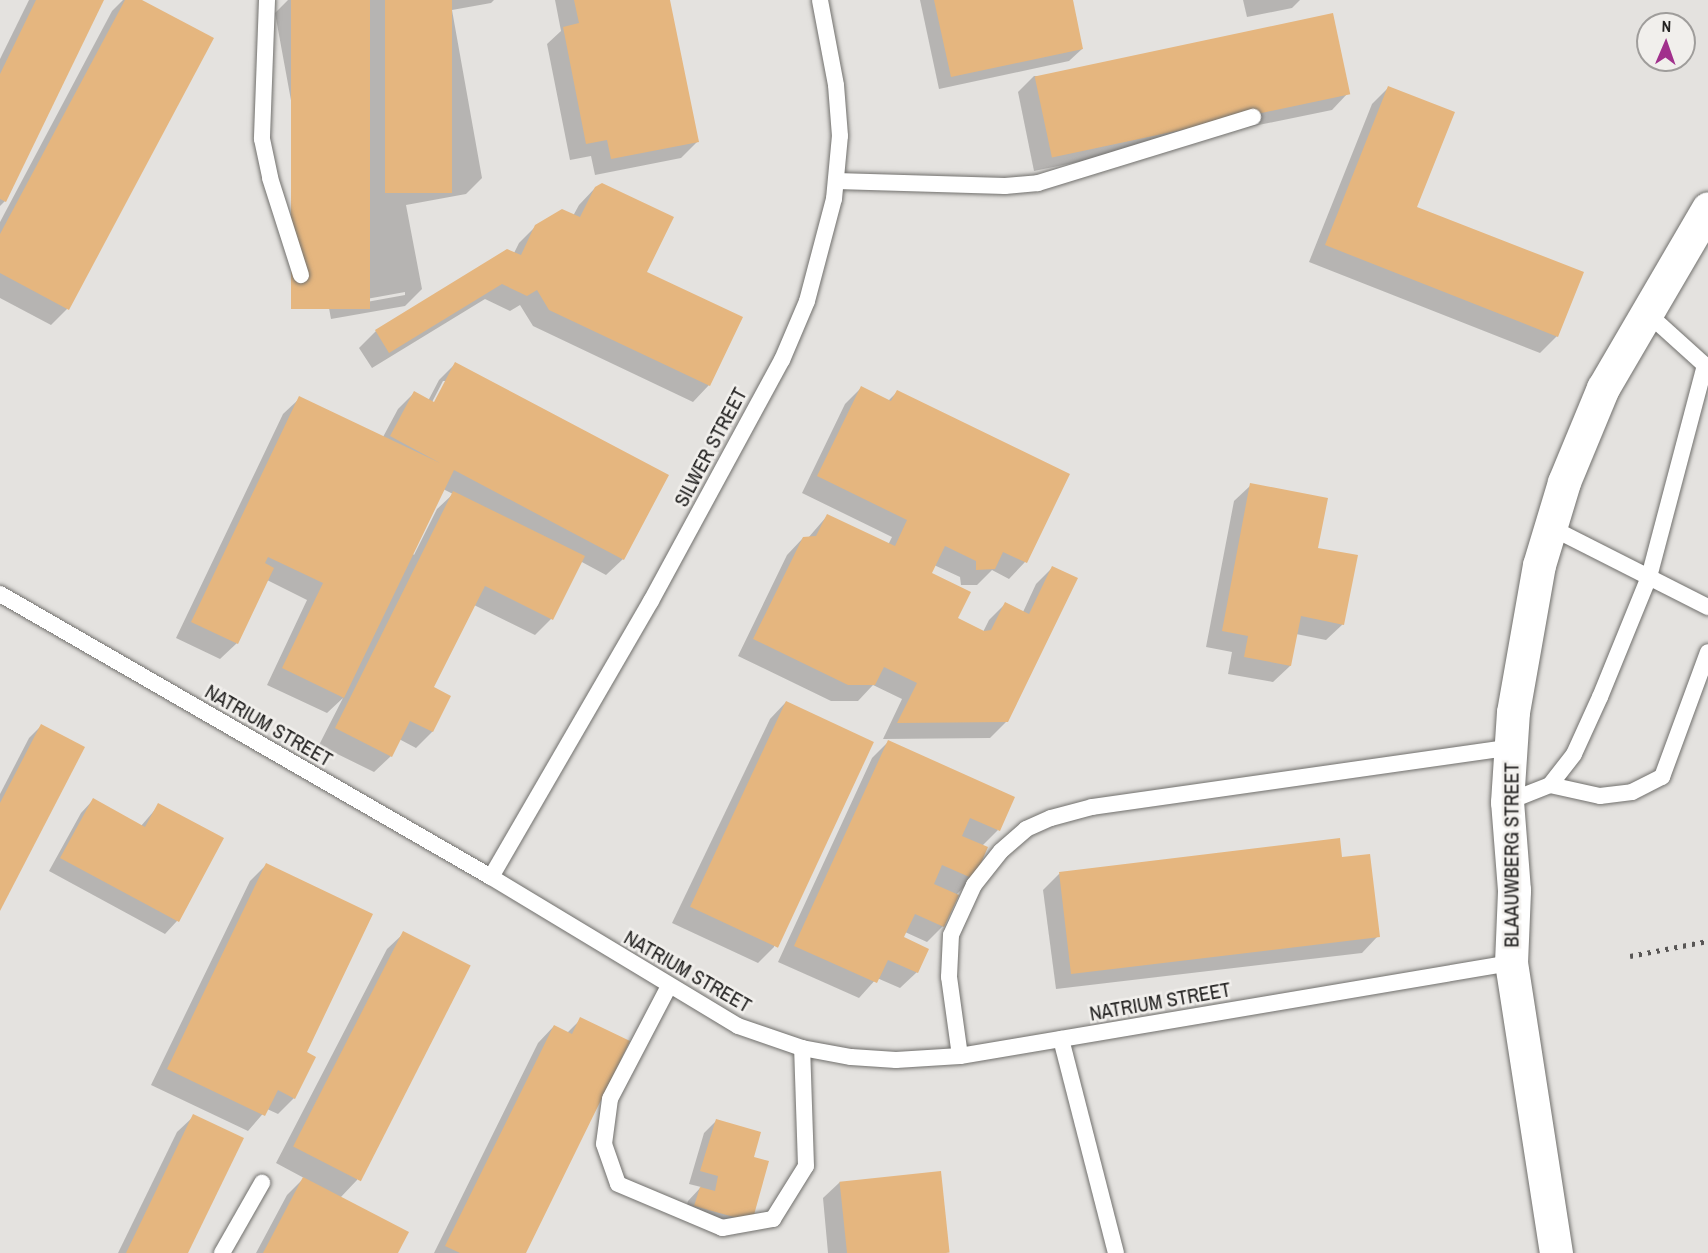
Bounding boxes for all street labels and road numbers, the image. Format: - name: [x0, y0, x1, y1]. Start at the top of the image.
- street label: SILWER STREET: [669, 384, 751, 510]
- street label: NATRIUM STREET: [201, 679, 337, 771]
- street label: BLAAUWBERG STREET: [1499, 763, 1523, 947]
- street label: NATRIUM STREET: [620, 925, 756, 1017]
- street label: NATRIUM STREET: [1088, 977, 1232, 1025]

